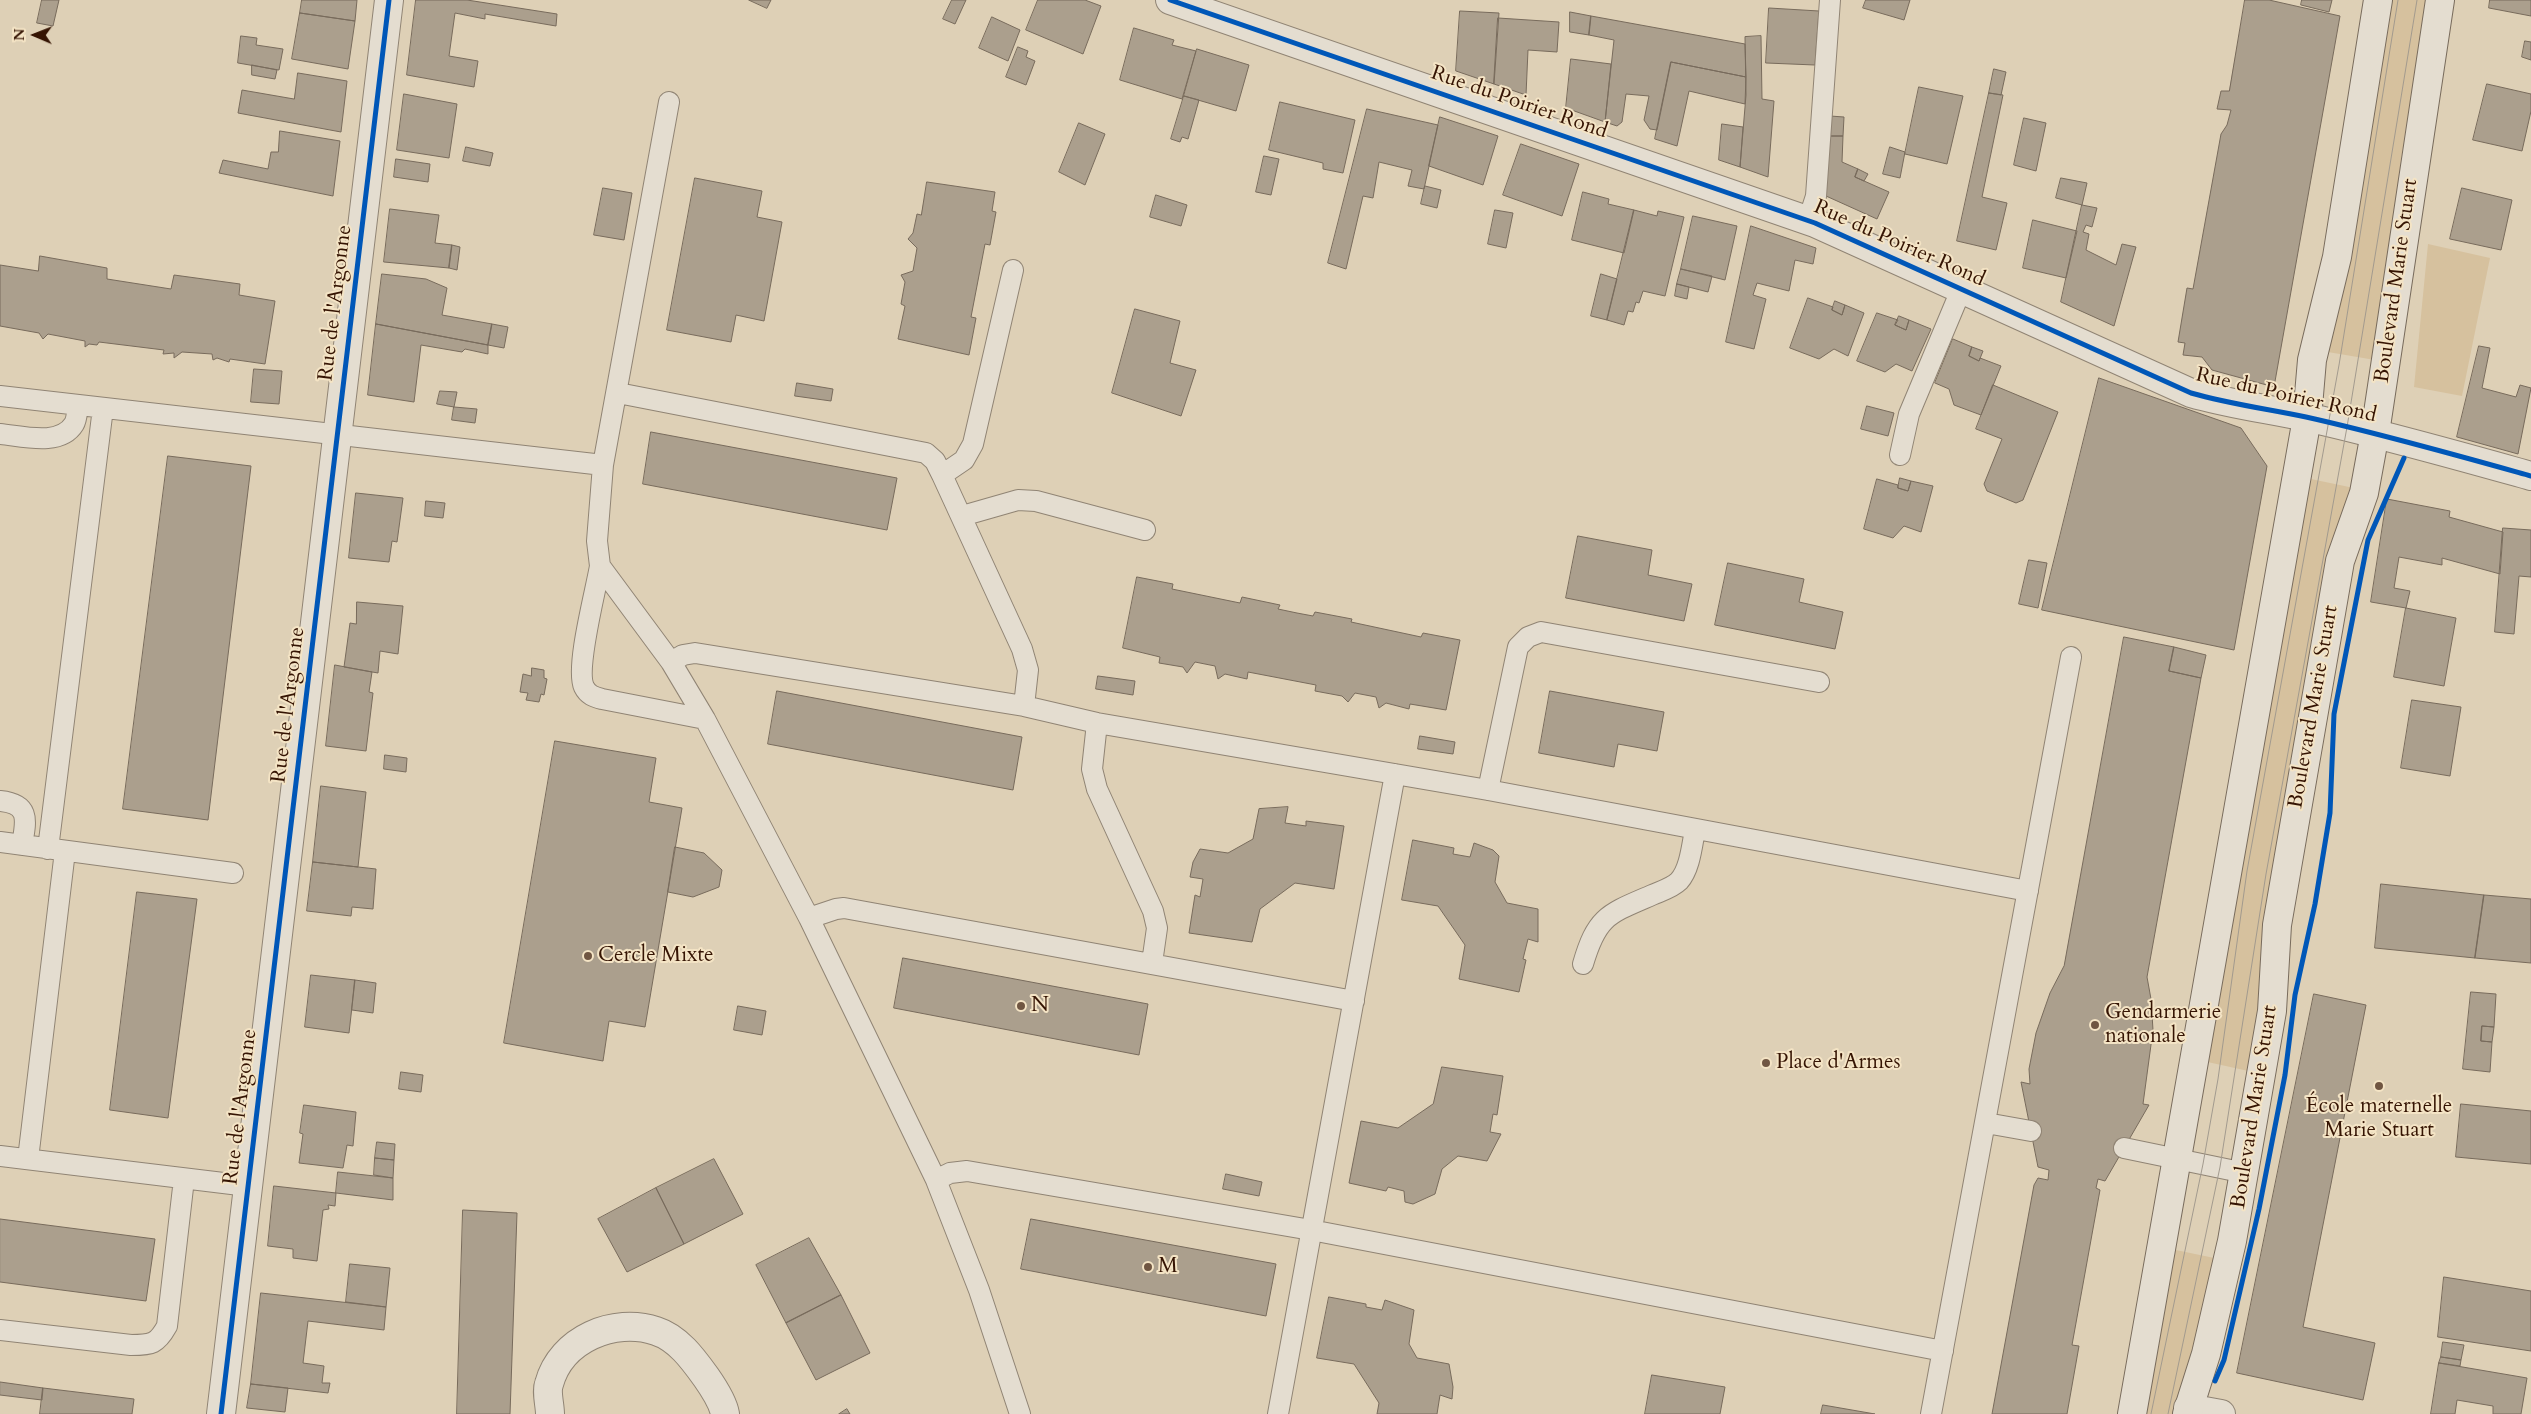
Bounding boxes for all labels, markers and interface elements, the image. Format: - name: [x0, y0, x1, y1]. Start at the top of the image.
- north arrow: [10, 10, 60, 60]
- text: N: [10, 28, 29, 41]
- street label: Rue du Poirier Rond: [1428, 61, 1610, 145]
- street label: Boulevard Marie Stuart: [2370, 177, 2424, 385]
- street label: Rue du Poirier Rond: [1810, 195, 1988, 293]
- street label: Rue de l'Argonne: [314, 224, 358, 382]
- street label: Rue du Poirier Rond: [2193, 363, 2379, 429]
- street label: Boulevard Marie Stuart: [2284, 603, 2344, 811]
- street label: Rue de l'Argonne: [267, 626, 311, 784]
- place label: Cercle Mixte: [598, 943, 714, 969]
- marker: Cercle Mixte: [582, 950, 594, 962]
- place label: N: [1031, 993, 1049, 1019]
- marker: N: [1015, 1000, 1027, 1012]
- place label: Gendarmerie nationale: [2105, 1000, 2221, 1050]
- street label: Boulevard Marie Stuart: [2226, 1003, 2284, 1211]
- marker: Gendarmerie nationale: [2089, 1019, 2101, 1031]
- street label: Rue de l'Argonne: [219, 1028, 263, 1186]
- place label: Place d'Armes: [1776, 1050, 1900, 1076]
- marker: Place d'Armes: [1760, 1057, 1772, 1069]
- marker: École maternelle Marie Stuart: [2373, 1080, 2385, 1092]
- place label: École maternelle Marie Stuart: [2306, 1094, 2452, 1144]
- place label: M: [1158, 1254, 1178, 1280]
- marker: M: [1142, 1261, 1154, 1273]

